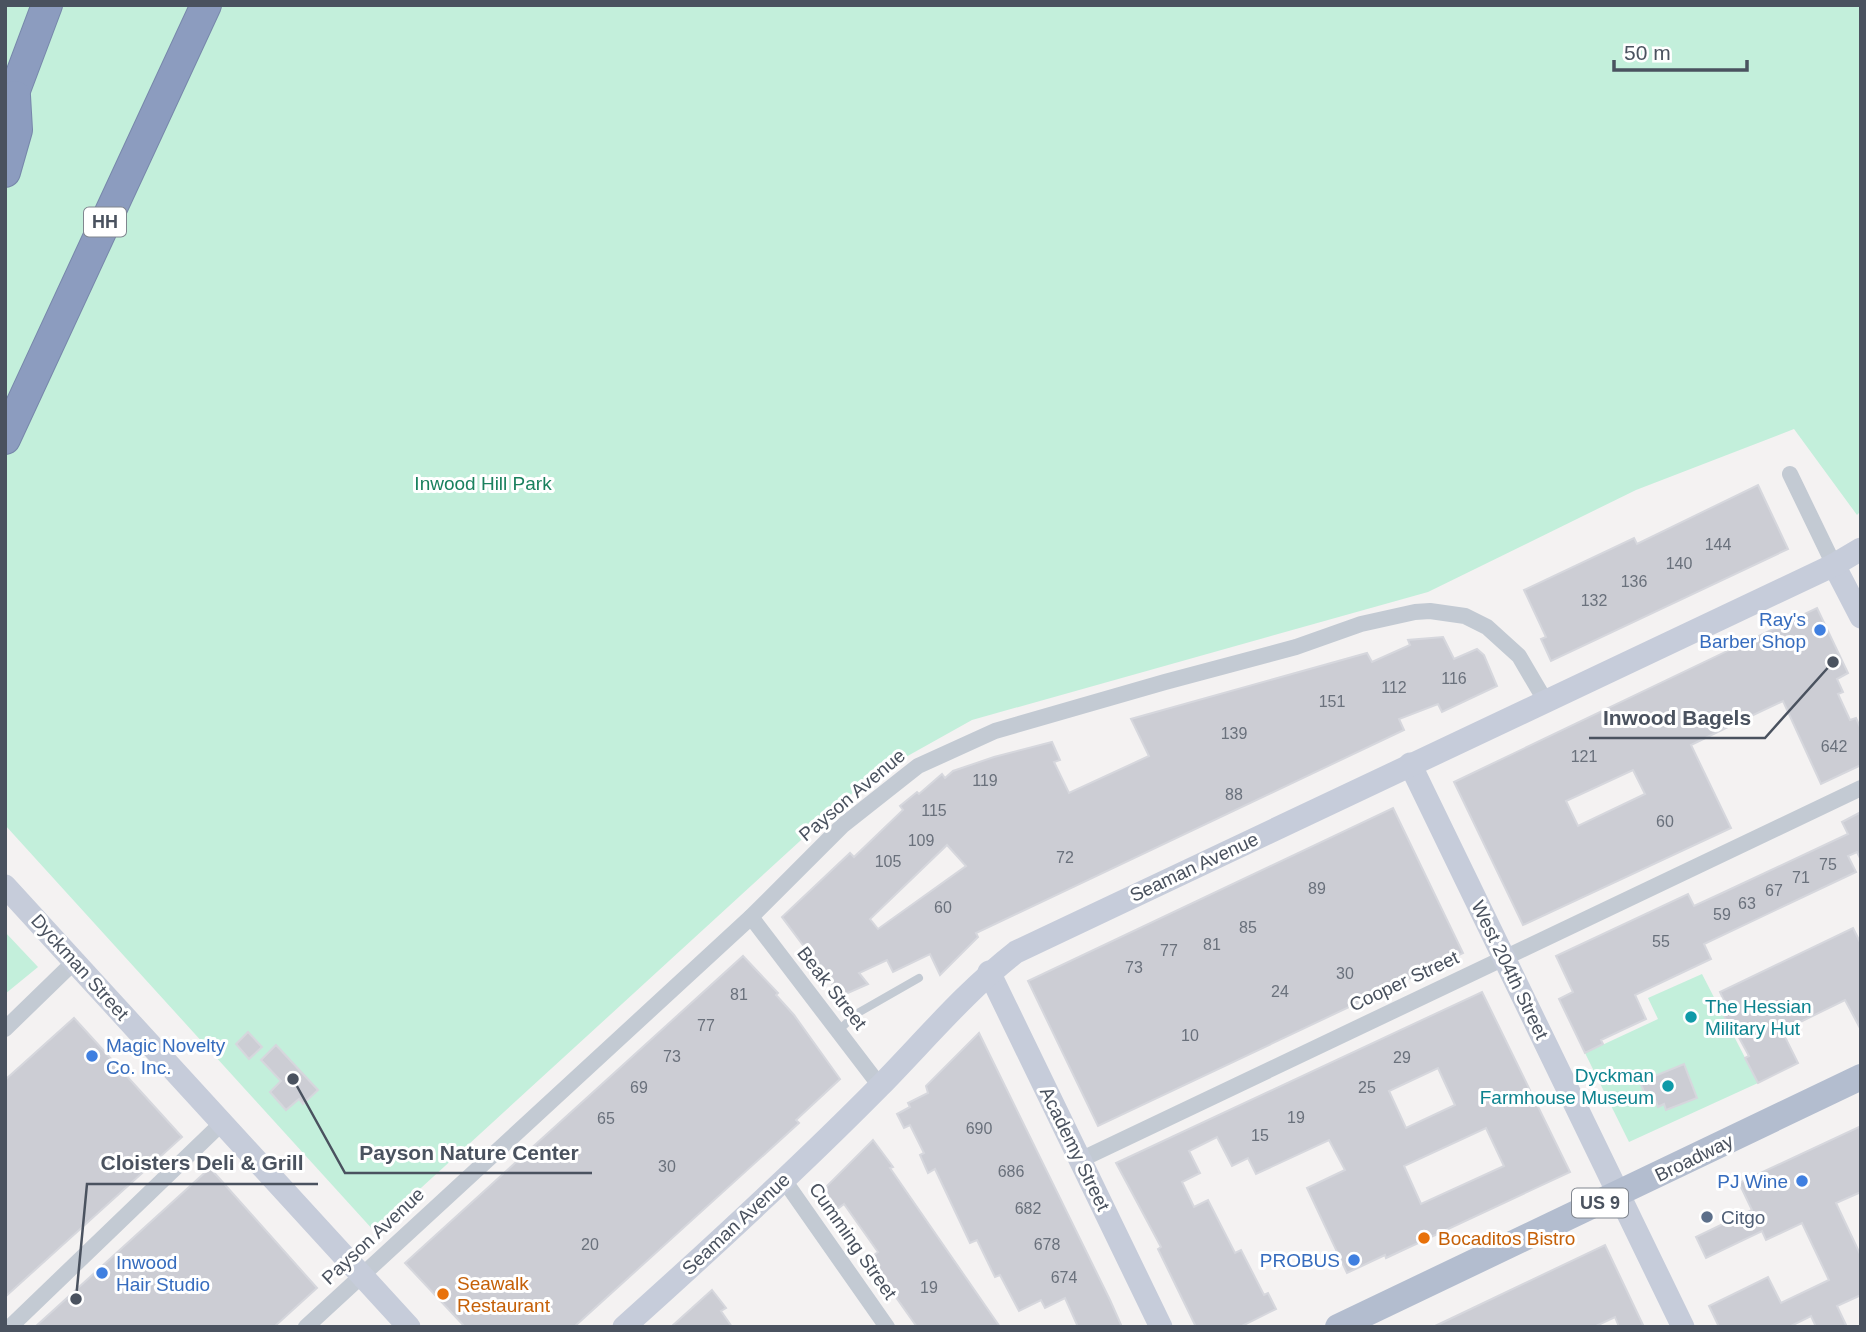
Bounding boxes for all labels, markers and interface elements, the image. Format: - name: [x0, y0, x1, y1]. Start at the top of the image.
- scale bar: [1614, 28, 1747, 72]
- text: 50 m: [1624, 41, 1671, 64]
- road number: HH: [84, 208, 126, 236]
- park label: Inwood Hill Park: [414, 473, 552, 494]
- house number: 144: [1705, 536, 1731, 553]
- house number: 140: [1666, 555, 1692, 572]
- house number: 136: [1621, 573, 1647, 590]
- house number: 132: [1581, 592, 1607, 609]
- place label: Ray's Barber Shop: [1699, 609, 1806, 652]
- marker: Ray's Barber Shop: [1812, 622, 1828, 638]
- house number: 116: [1441, 670, 1467, 687]
- house number: 112: [1381, 679, 1407, 696]
- house number: 151: [1319, 693, 1345, 710]
- callout: Inwood Bagels: [1589, 696, 1765, 738]
- text: Inwood Bagels: [1603, 706, 1751, 729]
- house number: 139: [1221, 725, 1247, 742]
- house number: 642: [1821, 738, 1847, 755]
- street label: Payson Avenue: [795, 745, 909, 845]
- house number: 121: [1571, 748, 1597, 765]
- house number: 119: [972, 772, 998, 789]
- house number: 88: [1225, 786, 1243, 803]
- house number: 115: [921, 802, 947, 819]
- house number: 60: [1656, 813, 1674, 830]
- street label: Seaman Avenue: [1127, 828, 1261, 906]
- house number: 109: [908, 832, 934, 849]
- house number: 72: [1056, 849, 1074, 866]
- house number: 105: [875, 853, 901, 870]
- house number: 75: [1819, 856, 1837, 873]
- house number: 71: [1792, 869, 1810, 886]
- house number: 89: [1308, 880, 1326, 897]
- house number: 67: [1765, 882, 1783, 899]
- house number: 63: [1738, 895, 1756, 912]
- street label: West 204th Street: [1467, 897, 1553, 1043]
- house number: 60: [934, 899, 952, 916]
- house number: 59: [1713, 906, 1731, 923]
- street label: Dyckman Street: [27, 910, 134, 1025]
- house number: 85: [1239, 919, 1257, 936]
- house number: 55: [1652, 933, 1670, 950]
- house number: 81: [1203, 936, 1221, 953]
- street label: Beak Street: [793, 942, 871, 1034]
- house number: 77: [1160, 942, 1178, 959]
- street label: Cooper Street: [1346, 946, 1463, 1016]
- house number: 73: [1125, 959, 1143, 976]
- house number: 30: [1336, 965, 1354, 982]
- house number: 24: [1271, 983, 1289, 1000]
- house number: 81: [730, 986, 748, 1003]
- place label: The Hessian Military Hut: [1705, 996, 1812, 1039]
- marker: The Hessian Military Hut: [1683, 1009, 1699, 1025]
- house number: 77: [697, 1017, 715, 1034]
- house number: 10: [1181, 1027, 1199, 1044]
- place label: Magic Novelty Co. Inc.: [106, 1035, 226, 1078]
- marker: Magic Novelty Co. Inc.: [84, 1048, 100, 1064]
- house number: 73: [663, 1048, 681, 1065]
- house number: 29: [1393, 1049, 1411, 1066]
- place label: Dyckman Farmhouse Museum: [1480, 1065, 1654, 1108]
- marker: Dyckman Farmhouse Museum: [1660, 1078, 1676, 1094]
- house number: 69: [630, 1079, 648, 1096]
- house number: 25: [1358, 1079, 1376, 1096]
- street label: Academy Street: [1036, 1084, 1114, 1215]
- house number: 19: [1287, 1109, 1305, 1126]
- house number: 65: [597, 1110, 615, 1127]
- house number: 690: [966, 1120, 992, 1137]
- house number: 15: [1251, 1127, 1269, 1144]
- street label: Broadway: [1651, 1130, 1737, 1186]
- callout: Payson Nature Center: [345, 1131, 592, 1173]
- text: Payson Nature Center: [359, 1141, 579, 1164]
- callout: Cloisters Deli & Grill: [87, 1142, 318, 1184]
- text: Cloisters Deli & Grill: [100, 1151, 304, 1174]
- house number: 30: [658, 1158, 676, 1175]
- house number: 686: [998, 1163, 1024, 1180]
- street label: Seaman Avenue: [678, 1169, 794, 1279]
- place label: PJ Wine: [1717, 1171, 1788, 1192]
- marker: PJ Wine: [1794, 1173, 1810, 1189]
- street label: Cumming Street: [805, 1179, 901, 1304]
- street label: Payson Avenue: [318, 1183, 428, 1289]
- road number: US 9: [1572, 1188, 1628, 1218]
- house number: 682: [1015, 1200, 1041, 1217]
- place label: Citgo: [1721, 1207, 1765, 1228]
- marker: Citgo: [1699, 1209, 1715, 1225]
- place label: Bocaditos Bistro: [1438, 1228, 1575, 1249]
- marker: Bocaditos Bistro: [1416, 1230, 1432, 1246]
- house number: 20: [581, 1236, 599, 1253]
- house number: 678: [1034, 1236, 1060, 1253]
- place label: PROBUS: [1260, 1250, 1340, 1271]
- place label: Inwood Hair Studio: [116, 1252, 210, 1295]
- marker: PROBUS: [1346, 1252, 1362, 1268]
- marker: Inwood Hair Studio: [94, 1265, 110, 1281]
- house number: 674: [1051, 1269, 1077, 1286]
- place label: Seawalk Restaurant: [457, 1273, 551, 1316]
- house number: 19: [920, 1279, 938, 1296]
- marker: Seawalk Restaurant: [435, 1286, 451, 1302]

